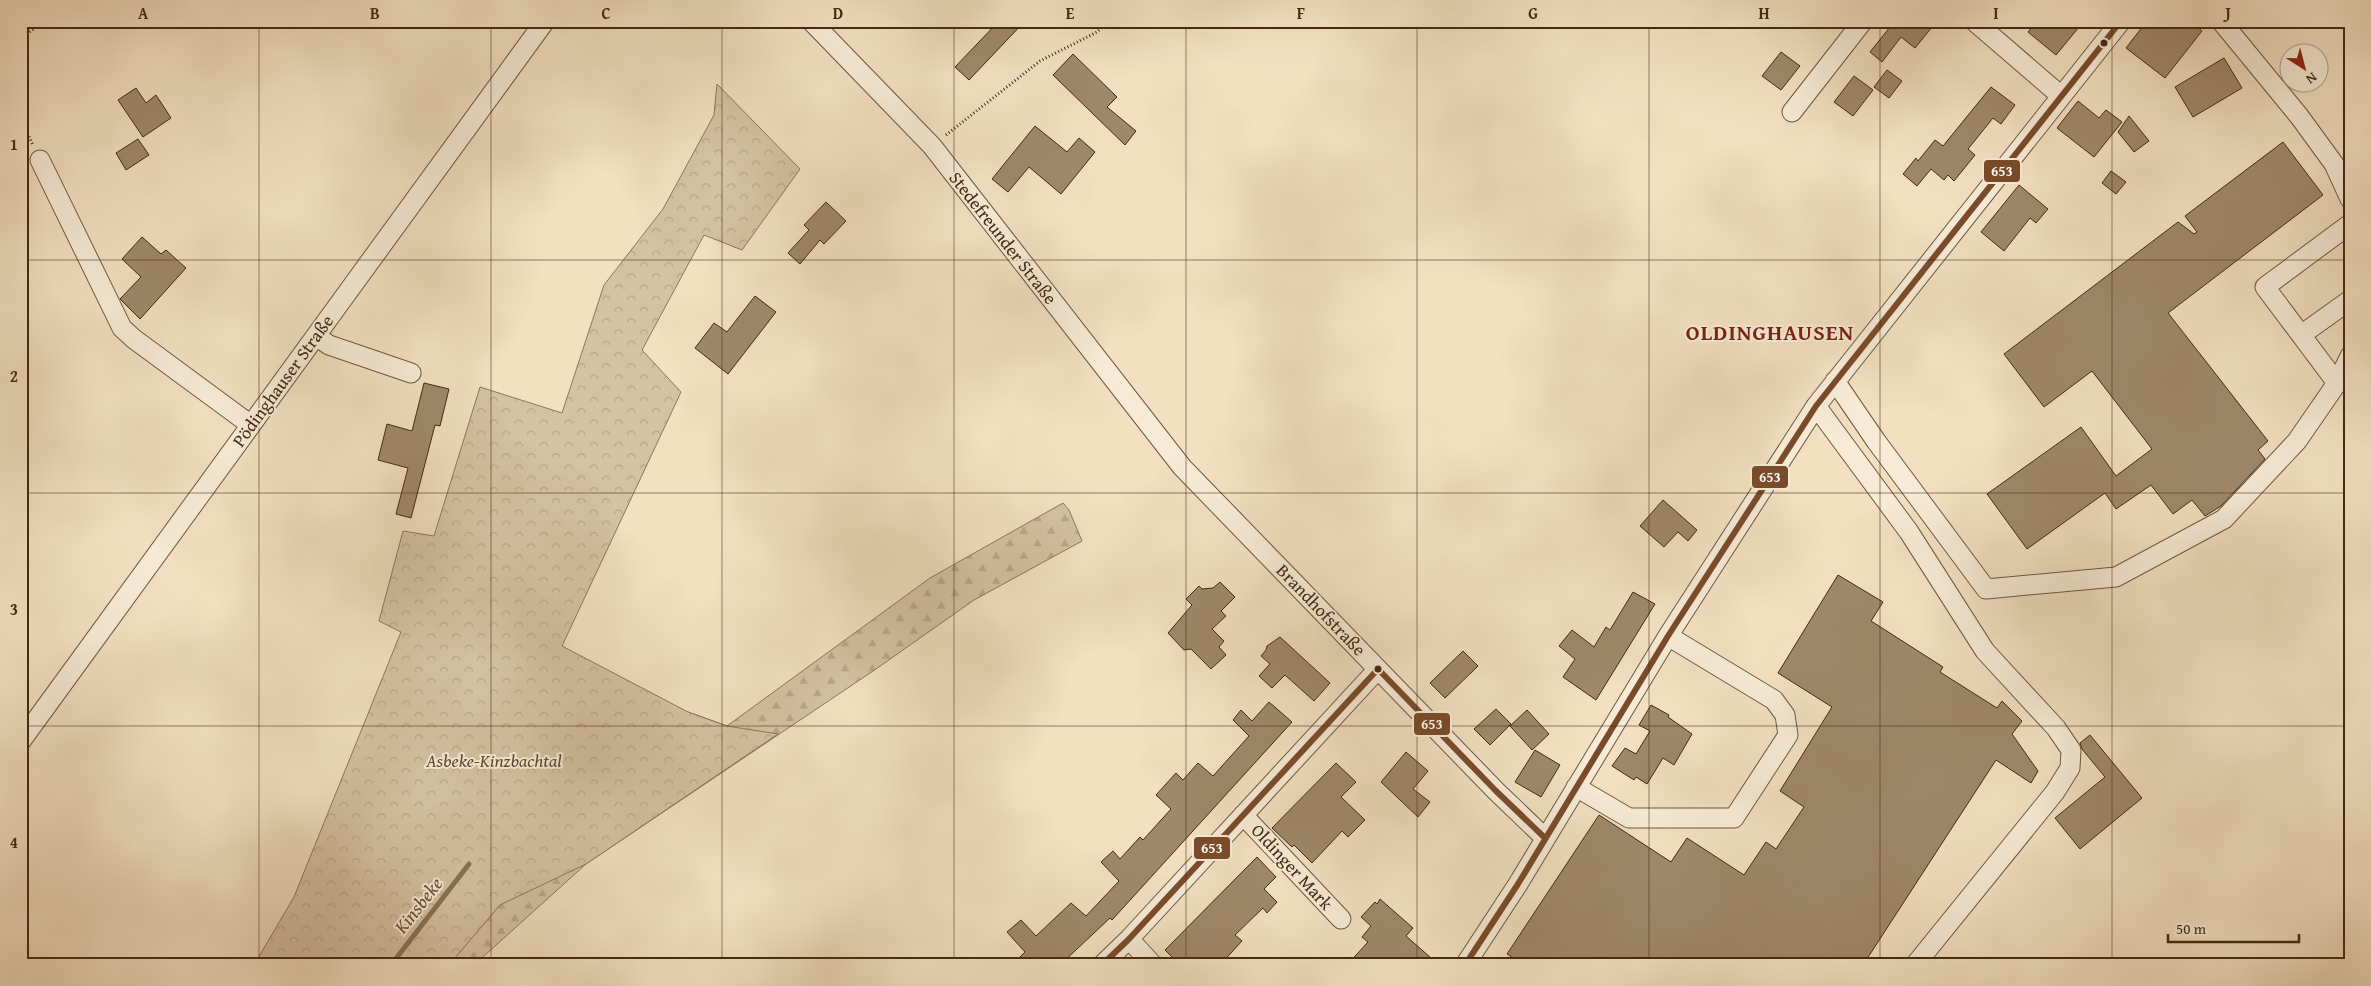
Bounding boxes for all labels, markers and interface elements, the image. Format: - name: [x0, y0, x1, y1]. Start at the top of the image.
- text: A: [138, 1, 149, 25]
- text: B: [370, 1, 380, 25]
- text: C: [601, 1, 611, 25]
- text: D: [833, 1, 843, 25]
- text: E: [1066, 1, 1075, 25]
- text: F: [1297, 1, 1305, 25]
- text: G: [1528, 1, 1538, 25]
- text: H: [1758, 1, 1770, 25]
- text: I: [1993, 1, 1999, 25]
- text: J: [2222, 1, 2231, 25]
- unlabelled marker: [2099, 38, 2109, 48]
- north arrow: [2278, 42, 2328, 92]
- text: N: [2301, 68, 2321, 90]
- text: 1: [10, 132, 18, 156]
- line badge: 653: [1983, 159, 2021, 183]
- text: 653: [1991, 161, 2013, 181]
- street label: Stedefreunder Straße: [943, 165, 1064, 310]
- street label: Pödinghauser Straße: [225, 309, 340, 452]
- district label: OLDINGHAUSEN: [1686, 316, 1854, 348]
- text: 2: [10, 364, 18, 388]
- line badge: 653: [1751, 465, 1789, 489]
- text: 653: [1759, 467, 1781, 487]
- street label: Brandhofstraße: [1270, 557, 1372, 662]
- text: 3: [10, 597, 18, 621]
- unlabelled marker: [1373, 664, 1383, 674]
- line badge: 653: [1413, 712, 1451, 736]
- text: 653: [1421, 714, 1443, 734]
- park label: Asbeke-Kinzbachtal: [425, 747, 562, 774]
- street label: Oldinger Mark: [1245, 817, 1340, 916]
- text: 4: [10, 830, 18, 854]
- line badge: 653: [1193, 836, 1231, 860]
- text: 653: [1201, 838, 1223, 858]
- water label: Kinsbeke: [386, 871, 449, 940]
- scale bar: [2168, 911, 2300, 943]
- text: 50 m: [2176, 918, 2207, 939]

